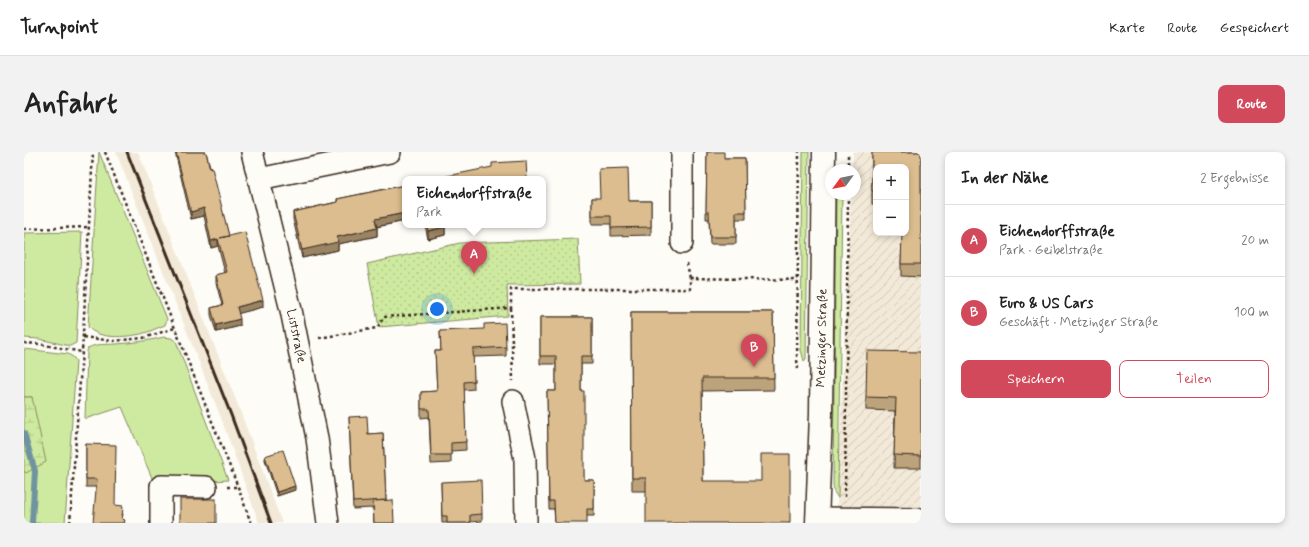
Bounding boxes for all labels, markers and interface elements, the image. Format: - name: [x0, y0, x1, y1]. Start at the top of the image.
- text: Turnpoint: [20, 15, 99, 40]
- text: Karte: [1109, 19, 1145, 37]
- text: Route: [1167, 19, 1198, 37]
- text: Gespeichert: [1220, 19, 1289, 37]
- button: Route: [1218, 85, 1285, 123]
- text: Anfahrt: [24, 86, 117, 123]
- north arrow: [825, 164, 861, 200]
- map controls: [873, 164, 909, 236]
- button: +: [873, 164, 909, 200]
- text: In der Nähe: [961, 167, 1049, 189]
- text: 2 Ergebnisse: [1200, 170, 1269, 187]
- popup: [402, 176, 546, 228]
- text: Eichendorffstraße: [416, 184, 532, 204]
- button: −: [873, 200, 909, 236]
- text: Park: [416, 204, 442, 221]
- text: Eichendorffstraße: [999, 222, 1115, 242]
- text: A: [970, 232, 978, 249]
- text: 20 m: [1241, 232, 1269, 249]
- pin: A: [461, 241, 487, 274]
- text: Park · Geibelstraße: [999, 242, 1103, 259]
- street label: Metzinger Straße: [813, 288, 833, 388]
- text: Euro & US Cars: [999, 294, 1093, 314]
- your location: [427, 299, 447, 319]
- text: B: [970, 304, 978, 321]
- text: 100 m: [1234, 304, 1269, 321]
- street label: Liststraße: [282, 308, 310, 364]
- text: Geschäft · Metzinger Straße: [999, 314, 1158, 331]
- pin: B: [741, 334, 767, 367]
- button: Speichern: [961, 360, 1111, 398]
- button: Teilen: [1119, 360, 1269, 398]

